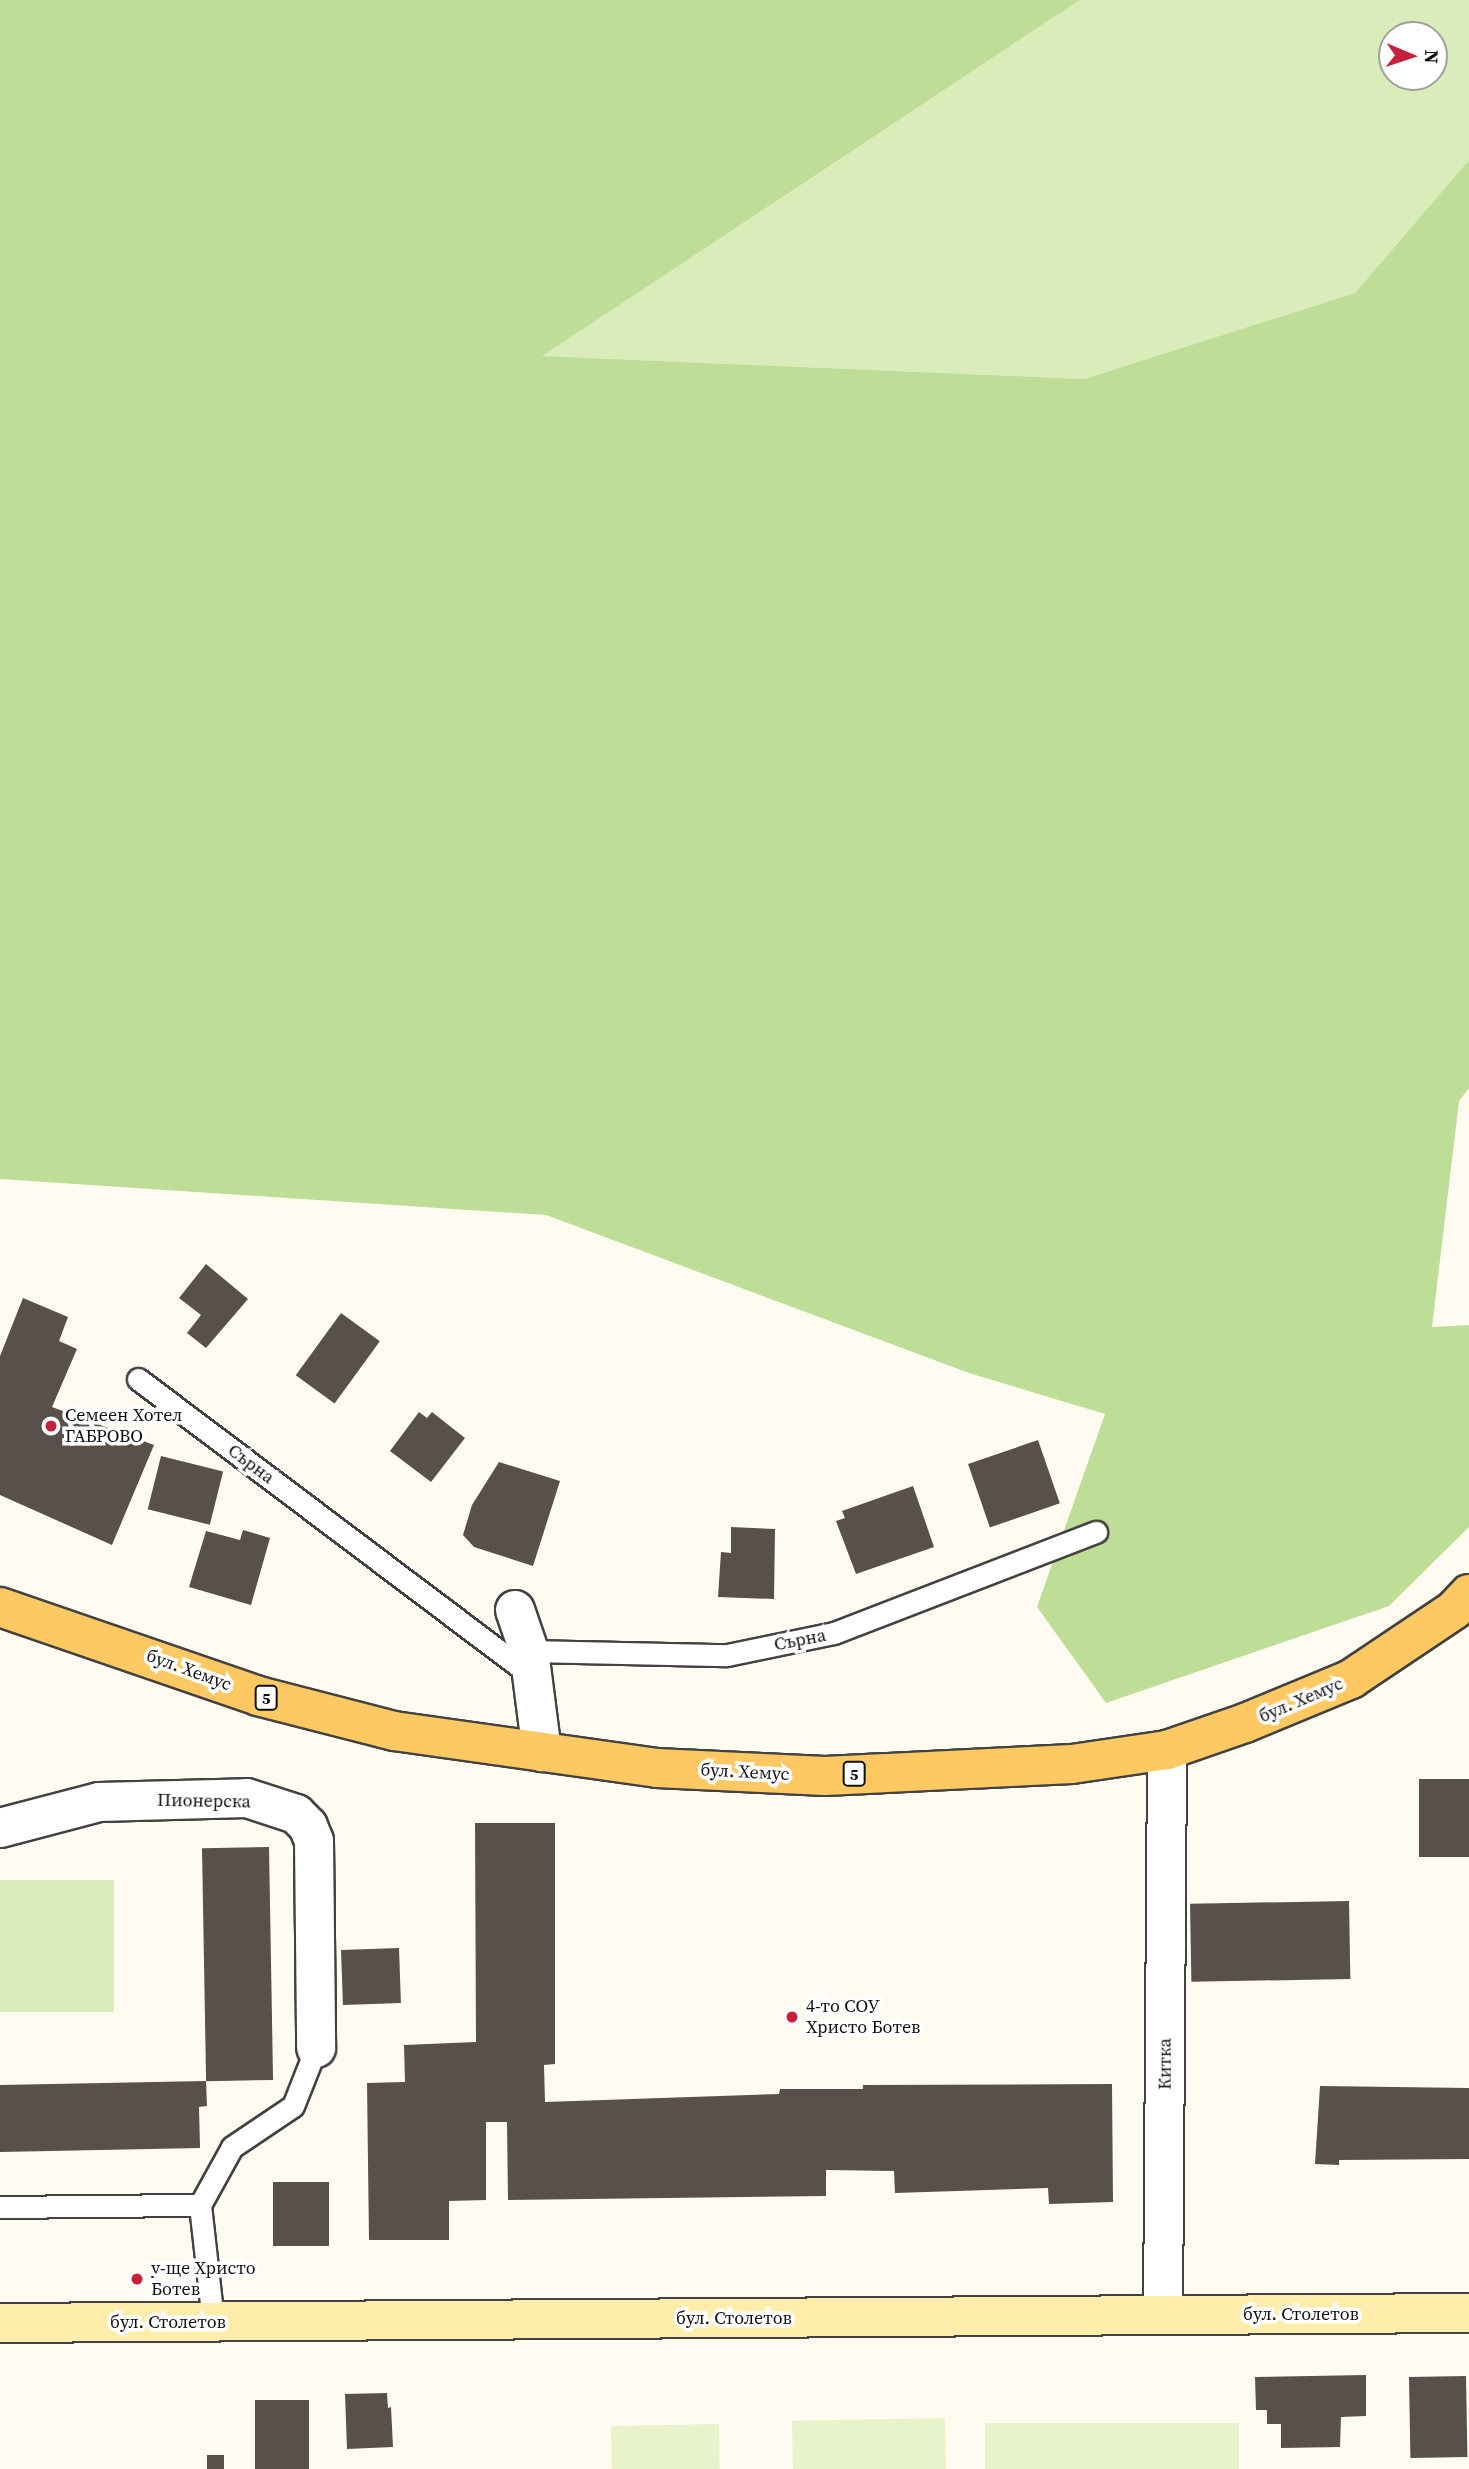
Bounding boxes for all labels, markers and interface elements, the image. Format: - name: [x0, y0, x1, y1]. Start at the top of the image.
- north arrow: [1378, 21, 1448, 91]
- text: N: [1419, 49, 1445, 64]
- place label: Семеен Хотел ГАБРОВО: [65, 1405, 182, 1448]
- marker: Семеен Хотел ГАБРОВО: [43, 1418, 59, 1434]
- street label: Сърна: [224, 1440, 278, 1488]
- street label: Сърна: [772, 1624, 828, 1656]
- street label: бул. Хемус: [143, 1645, 235, 1695]
- street label: бул. Хемус: [1256, 1673, 1346, 1727]
- road number: 5: [254, 1686, 278, 1710]
- street label: бул. Хемус: [700, 1759, 790, 1785]
- road number: 5: [842, 1762, 866, 1786]
- street label: Пионерска: [157, 1789, 251, 1813]
- place label: 4-то СОУ Христо Ботев: [806, 1996, 920, 2038]
- marker: 4-то СОУ Христо Ботев: [784, 2009, 800, 2025]
- street label: Китка: [1154, 2038, 1176, 2090]
- place label: у-ще Христо Ботев: [151, 2258, 256, 2300]
- marker: у-ще Христо Ботев: [129, 2271, 145, 2287]
- street label: бул. Столетов: [1243, 2303, 1359, 2325]
- street label: бул. Столетов: [676, 2307, 792, 2329]
- street label: бул. Столетов: [110, 2311, 226, 2333]

